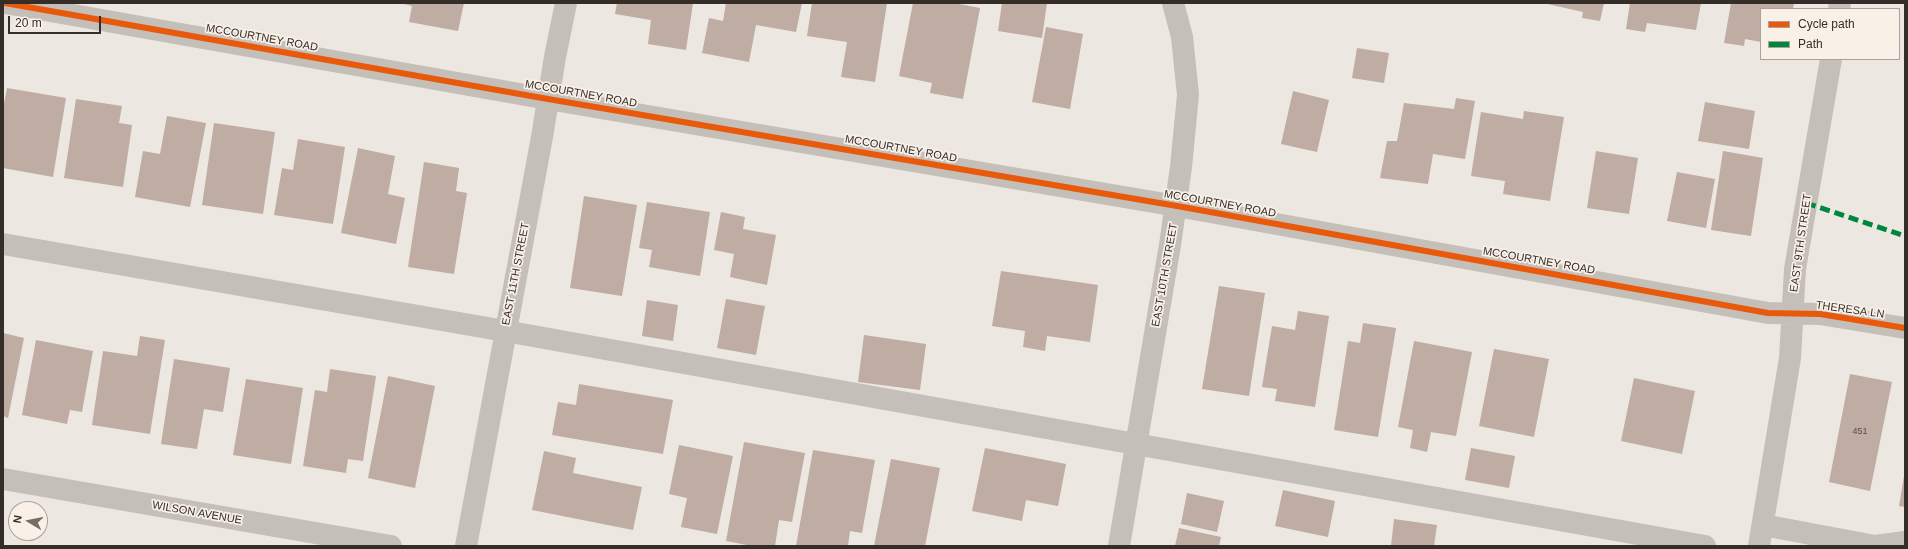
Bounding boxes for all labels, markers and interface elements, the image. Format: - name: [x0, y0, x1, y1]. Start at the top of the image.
- scale bar: [10, 8, 103, 34]
- legend: [1760, 8, 1900, 60]
- text: 20 m: [15, 16, 42, 30]
- text: Cycle path: [1798, 17, 1855, 31]
- street label: MCCOURTNEY ROAD: [205, 22, 319, 54]
- text: Path: [1798, 37, 1823, 51]
- street label: MCCOURTNEY ROAD: [524, 78, 638, 110]
- street label: MCCOURTNEY ROAD: [844, 133, 958, 165]
- street label: MCCOURTNEY ROAD: [1163, 188, 1277, 220]
- street label: EAST 9TH STREET: [1788, 193, 1814, 293]
- street label: EAST 11TH STREET: [500, 222, 532, 326]
- street label: EAST 10TH STREET: [1149, 222, 1181, 328]
- street label: MCCOURTNEY ROAD: [1482, 245, 1596, 277]
- street label: THERESA LN: [1815, 299, 1885, 321]
- house number: 451: [1852, 427, 1868, 437]
- street label: WILSON AVENUE: [151, 499, 243, 527]
- north arrow: [8, 501, 48, 541]
- text: N: [11, 514, 24, 524]

